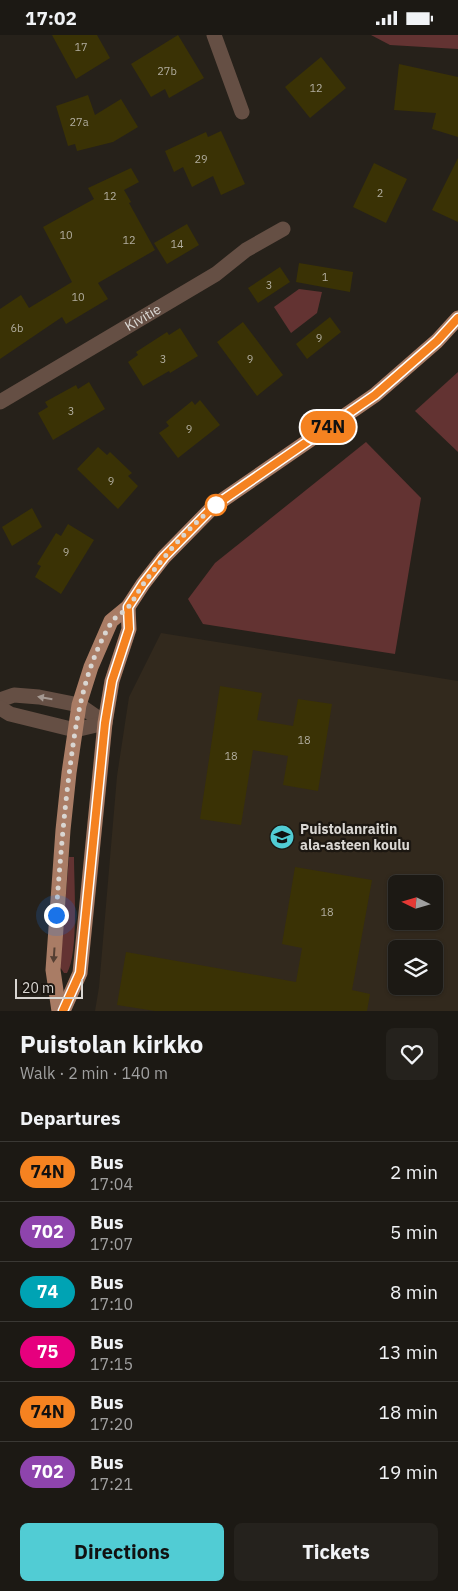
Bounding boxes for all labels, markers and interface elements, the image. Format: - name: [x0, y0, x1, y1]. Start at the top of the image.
- text: 17:02: [25, 6, 77, 30]
- house number: 17: [74, 40, 88, 54]
- house number: 27b: [157, 64, 177, 78]
- house number: 12: [309, 81, 323, 95]
- house number: 27a: [69, 115, 89, 129]
- house number: 29: [194, 152, 208, 166]
- house number: 2: [377, 186, 383, 200]
- house number: 12: [103, 189, 117, 203]
- house number: 10: [59, 228, 73, 242]
- house number: 12: [122, 233, 136, 247]
- house number: 14: [170, 237, 184, 251]
- house number: 1: [322, 270, 329, 284]
- house number: 3: [266, 278, 272, 292]
- house number: 10: [71, 290, 85, 304]
- street label: Kivitie: [121, 300, 164, 335]
- house number: 6b: [11, 321, 23, 335]
- house number: 9: [316, 331, 322, 345]
- house number: 3: [160, 352, 166, 366]
- house number: 9: [247, 352, 253, 366]
- house number: 3: [68, 404, 74, 418]
- line badge: 74N: [299, 411, 357, 443]
- text: 74N: [311, 415, 345, 438]
- house number: 9: [186, 422, 192, 436]
- house number: 9: [108, 474, 114, 488]
- unlabelled marker: [205, 494, 227, 516]
- house number: 9: [63, 545, 69, 559]
- one-way arrow: [37, 694, 53, 702]
- house number: 18: [297, 733, 311, 747]
- house number: 18: [224, 749, 238, 763]
- place label: Puistolanraitin ala-asteen koulu: [300, 820, 410, 854]
- school or university icon: Puistolanraitin ala-asteen koulu: [269, 824, 295, 850]
- north arrow: [388, 875, 442, 930]
- map controls: [388, 875, 443, 995]
- your location: [44, 903, 69, 928]
- house number: 18: [320, 905, 334, 919]
- button: layers: [388, 940, 443, 995]
- one-way arrow: [49, 947, 57, 963]
- scale bar: [15, 976, 82, 999]
- text: 20 m: [22, 979, 54, 997]
- text: Puistolan kirkko: [20, 1028, 203, 1060]
- button: heart: [386, 1028, 438, 1080]
- text: Walk · 2 min · 140 m: [20, 1063, 168, 1083]
- text: Departures: [20, 1106, 120, 1130]
- text: Bus: [90, 1150, 124, 1174]
- text: 74N: [30, 1160, 65, 1183]
- text: 2 min: [390, 1160, 438, 1184]
- text: 17:04: [90, 1174, 133, 1194]
- text: Bus: [90, 1210, 124, 1234]
- text: 702: [31, 1220, 64, 1243]
- text: 5 min: [390, 1220, 438, 1244]
- text: 17:07: [90, 1234, 133, 1254]
- text: Bus: [90, 1270, 124, 1294]
- text: 74: [37, 1280, 58, 1303]
- text: 8 min: [390, 1280, 438, 1304]
- text: 17:10: [90, 1294, 133, 1314]
- text: Bus: [90, 1330, 124, 1354]
- text: 75: [37, 1340, 58, 1363]
- text: 13 min: [379, 1340, 438, 1364]
- text: 17:15: [90, 1354, 133, 1374]
- text: Bus: [90, 1390, 124, 1414]
- text: 74N: [30, 1400, 65, 1423]
- text: 18 min: [379, 1400, 438, 1424]
- text: 17:20: [90, 1414, 133, 1434]
- text: Bus: [90, 1450, 124, 1474]
- text: 702: [31, 1460, 64, 1483]
- text: 19 min: [379, 1460, 438, 1484]
- text: 17:21: [90, 1474, 133, 1494]
- button: Directions: [20, 1523, 224, 1581]
- button: Tickets: [234, 1523, 438, 1581]

